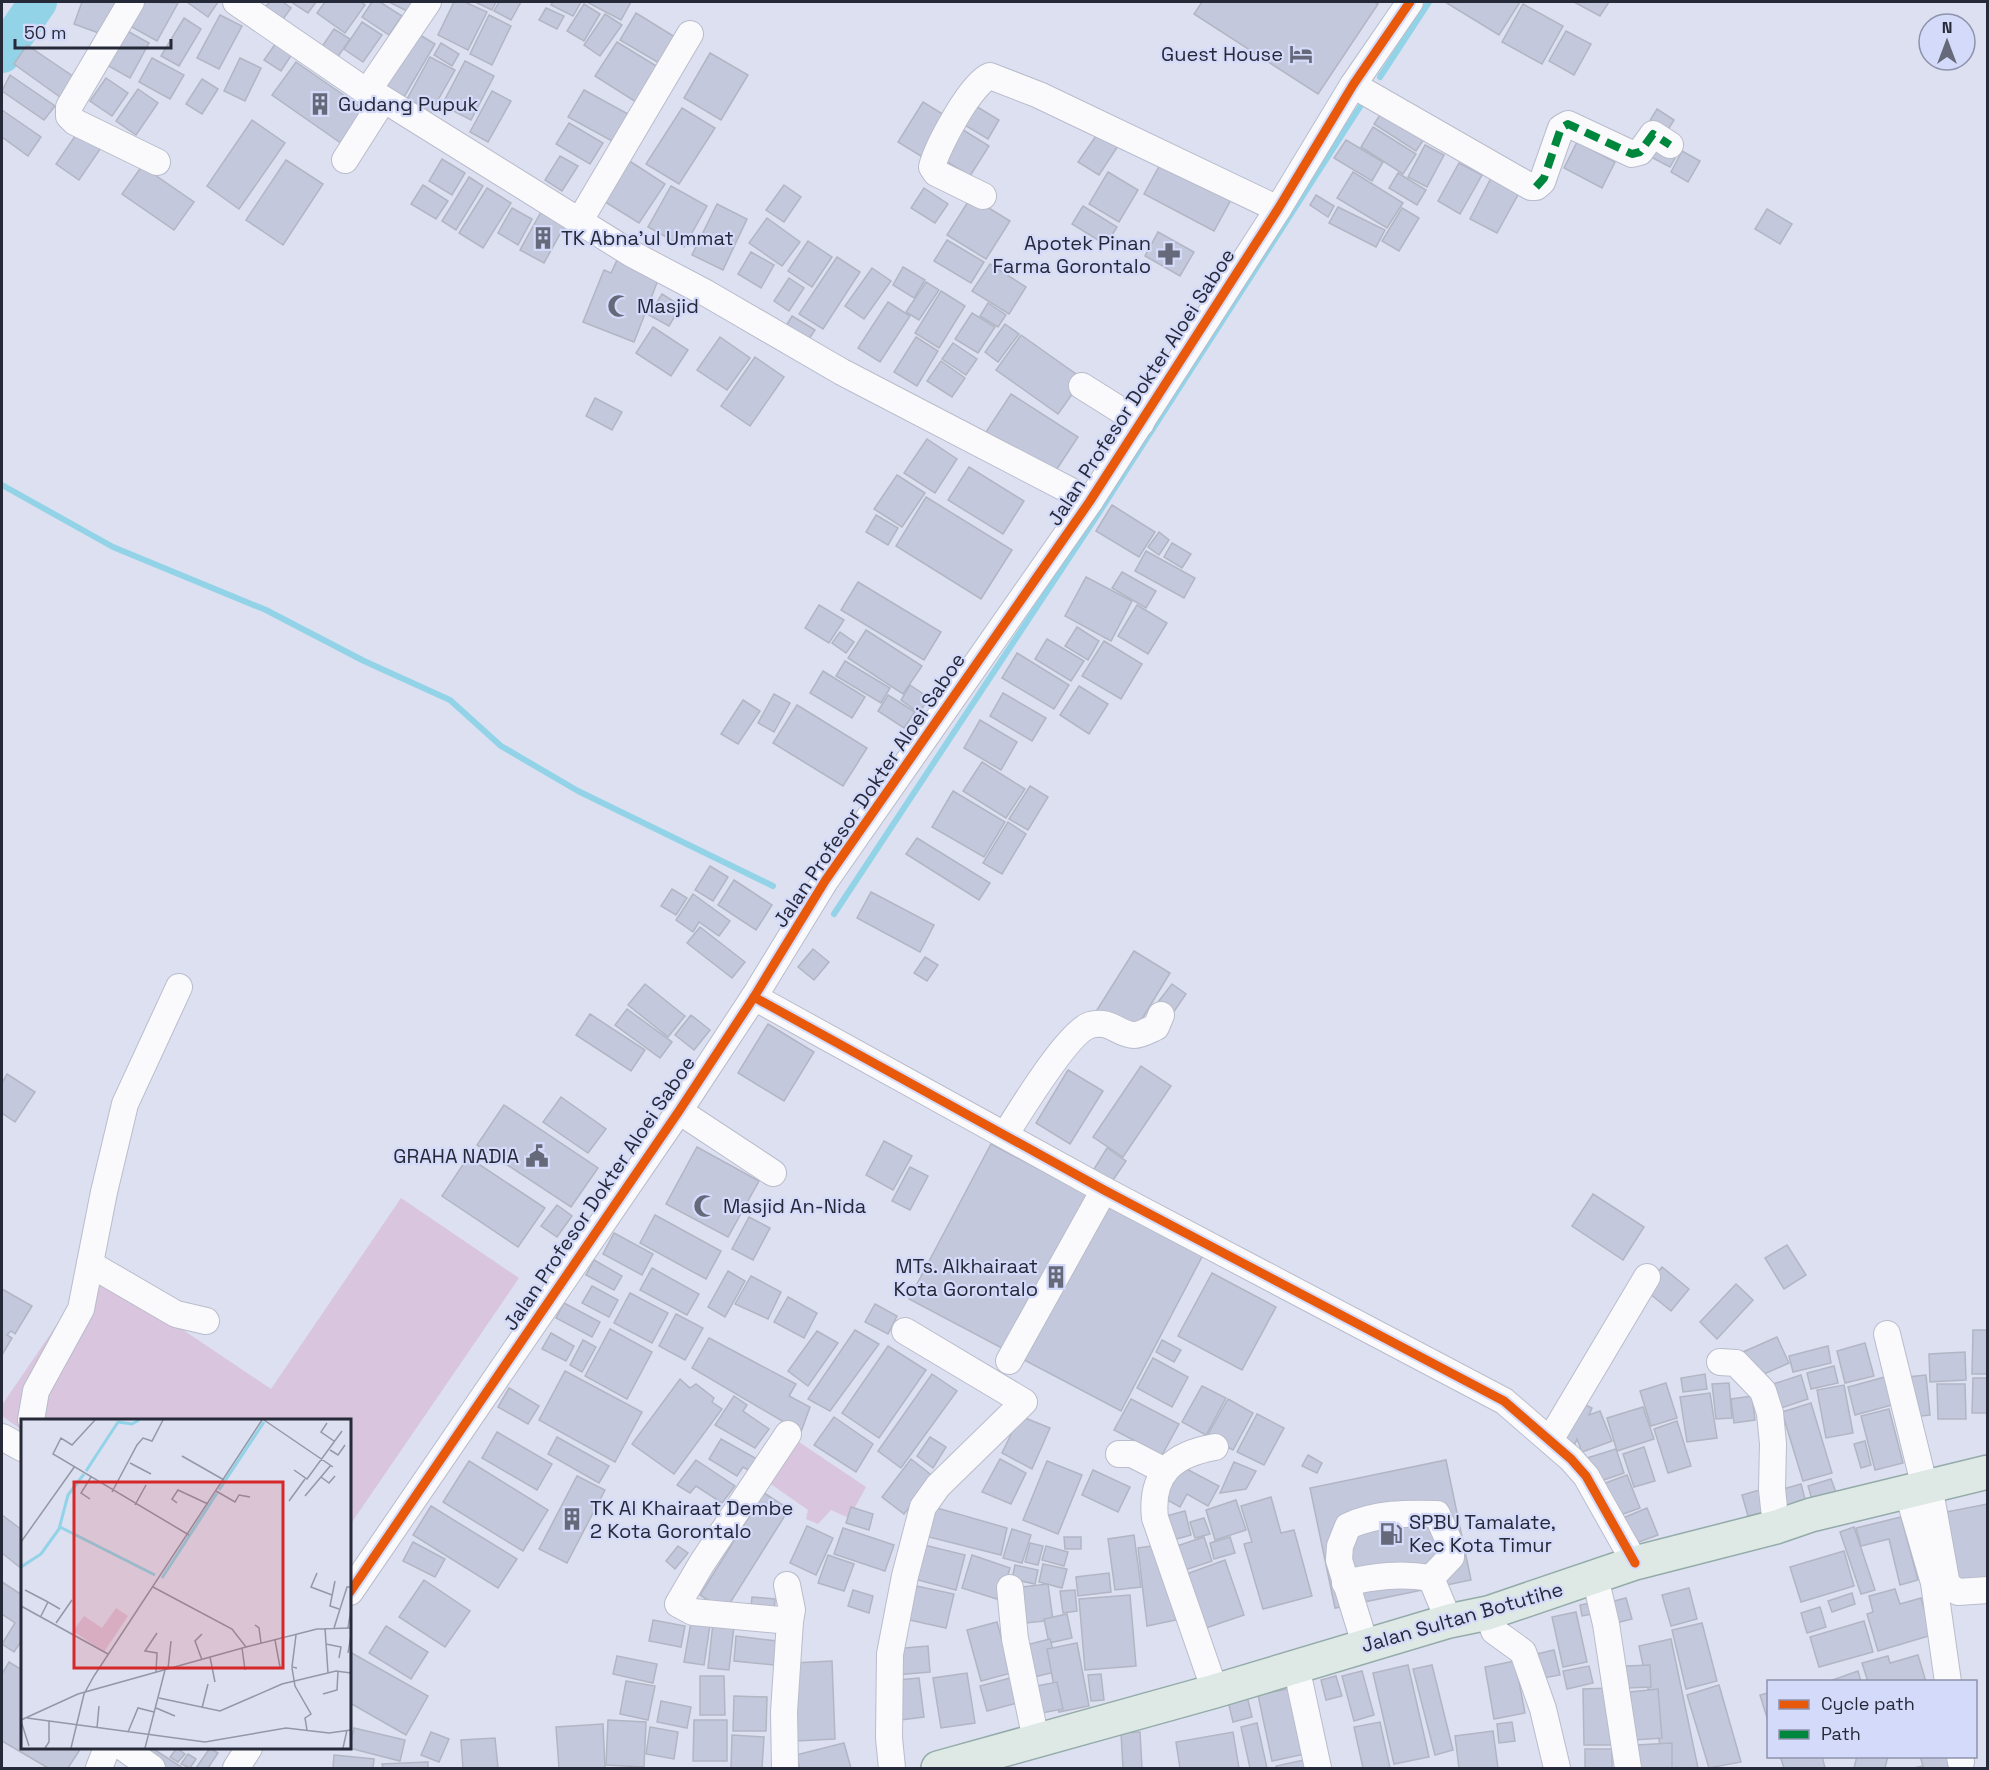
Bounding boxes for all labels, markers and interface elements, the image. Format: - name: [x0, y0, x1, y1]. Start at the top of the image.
- scale bar: [15, 12, 171, 50]
- north arrow: [1917, 12, 1977, 72]
- text: N: [1942, 17, 1952, 38]
- text: 50 m: [24, 21, 66, 44]
- place label: Guest House: [1161, 41, 1283, 67]
- hotel icon: Guest House: [1288, 41, 1314, 67]
- building icon: Gudang Pupuk: [307, 91, 333, 117]
- place label: Gudang Pupuk: [338, 91, 478, 117]
- building icon: TK Abna'ul Ummat: [530, 225, 556, 251]
- place label: TK Abna'ul Ummat: [561, 225, 734, 251]
- place label: Apotek Pinan Farma Gorontalo: [992, 230, 1151, 279]
- pharmacy icon: Apotek Pinan Farma Gorontalo: [1156, 241, 1182, 267]
- street label: Jalan Profesor Dokter Aloei Saboe: [1041, 243, 1241, 531]
- mosque icon: Masjid: [606, 293, 632, 319]
- place label: Masjid: [637, 293, 699, 319]
- street label: Jalan Profesor Dokter Aloei Saboe: [767, 648, 971, 932]
- street label: Jalan Profesor Dokter Aloei Saboe: [497, 1051, 701, 1335]
- place label: GRAHA NADIA: [393, 1143, 519, 1169]
- public building icon: GRAHA NADIA: [524, 1143, 550, 1169]
- mosque icon: Masjid An-Nida: [692, 1193, 718, 1219]
- place label: Masjid An-Nida: [723, 1193, 866, 1219]
- place label: MTs. Alkhairaat Kota Gorontalo: [893, 1253, 1038, 1302]
- building icon: MTs. Alkhairaat Kota Gorontalo: [1043, 1264, 1069, 1290]
- inset map: [21, 1419, 351, 1749]
- place label: TK Al Khairaat Dembe 2 Kota Gorontalo: [590, 1495, 793, 1544]
- building icon: TK Al Khairaat Dembe 2 Kota Gorontalo: [559, 1506, 585, 1532]
- place label: SPBU Tamalate, Kec Kota Timur: [1409, 1509, 1556, 1558]
- fuel station icon: SPBU Tamalate, Kec Kota Timur: [1378, 1521, 1404, 1547]
- street label: Jalan Sultan Botutihe: [1358, 1576, 1566, 1658]
- legend: [1767, 1680, 1977, 1758]
- text: Cycle path: [1821, 1692, 1915, 1715]
- text: Path: [1821, 1722, 1861, 1745]

